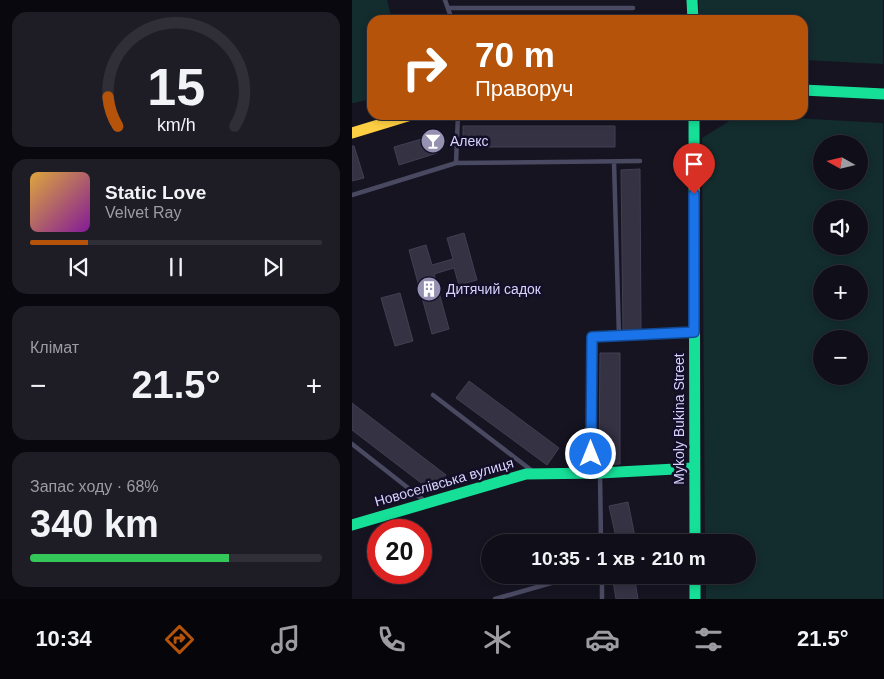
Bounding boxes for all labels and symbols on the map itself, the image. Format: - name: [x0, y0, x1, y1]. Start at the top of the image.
- bar icon: Алекс: [420, 128, 446, 154]
- place label: Алекс: [450, 133, 489, 149]
- north arrow: [813, 135, 868, 190]
- pin: [673, 143, 715, 194]
- building icon: Дитячий садок: [416, 276, 442, 302]
- place label: Дитячий садок: [446, 281, 542, 297]
- street label: Mykoly Bukina Street: [671, 353, 687, 485]
- position arrow: [564, 427, 616, 479]
- street label: Новоселівська вулиця: [373, 455, 515, 509]
- speed limit sign: 20: [367, 519, 432, 584]

